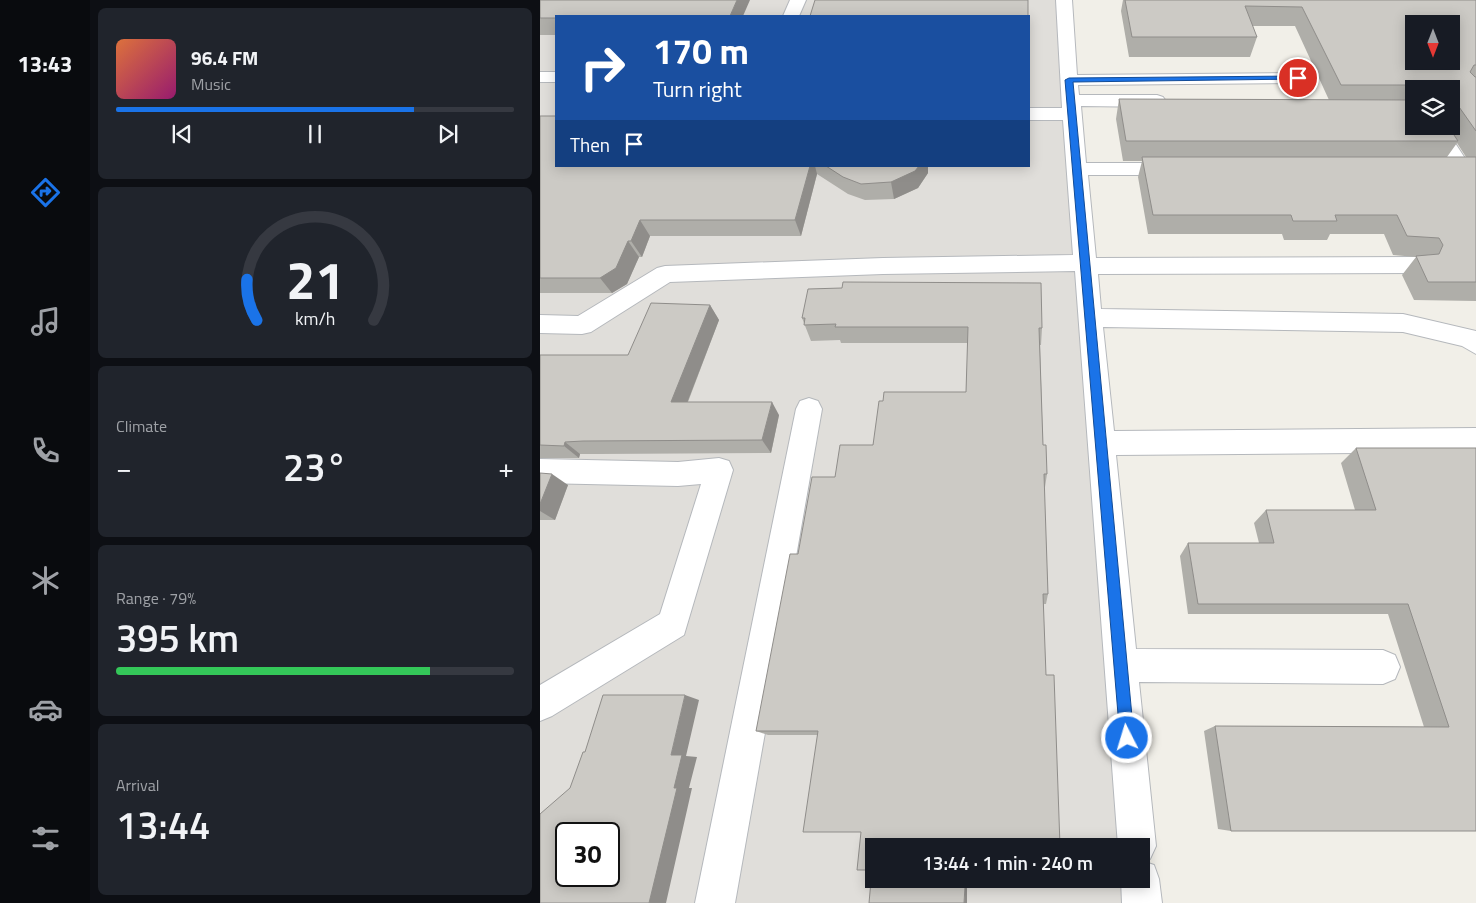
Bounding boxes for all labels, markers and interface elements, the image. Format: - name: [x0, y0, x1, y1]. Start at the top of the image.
- north arrow: [1405, 15, 1460, 70]
- map controls: [1405, 15, 1460, 135]
- text: 170 m: [653, 24, 749, 78]
- icon: right: [570, 35, 635, 100]
- text: 96.4 FM: [191, 43, 258, 72]
- text: 13:43: [18, 47, 72, 81]
- pin: [1277, 57, 1319, 99]
- icon: arrive: [1284, 64, 1312, 92]
- text: Music: [191, 72, 231, 96]
- text: Turn right: [653, 72, 742, 106]
- button: layers: [1405, 80, 1460, 135]
- icon: previous: [168, 120, 196, 148]
- icon: pause: [301, 120, 329, 148]
- icon: next: [434, 120, 462, 148]
- text: Then: [570, 130, 610, 159]
- icon: arrive: [620, 130, 648, 158]
- icon: directions: [28, 175, 63, 210]
- text: 21: [286, 240, 344, 319]
- icon: music: [28, 304, 63, 339]
- text: km/h: [295, 305, 335, 332]
- text: Climate: [116, 414, 167, 438]
- icon: phone: [28, 433, 63, 468]
- text: 23°: [283, 438, 347, 496]
- text: −: [116, 446, 132, 489]
- text: +: [498, 446, 514, 489]
- icon: climate: [28, 563, 63, 598]
- text: Range · 79%: [116, 586, 196, 610]
- text: 395 km: [116, 609, 239, 667]
- icon: car: [28, 692, 63, 727]
- position arrow: [1100, 711, 1152, 763]
- text: Arrival: [116, 773, 159, 797]
- text: 13:44: [116, 796, 210, 854]
- icon: filters: [28, 821, 63, 856]
- speed limit sign: 30: [555, 822, 620, 887]
- text: 13:44 · 1 min · 240 m: [922, 848, 1093, 877]

